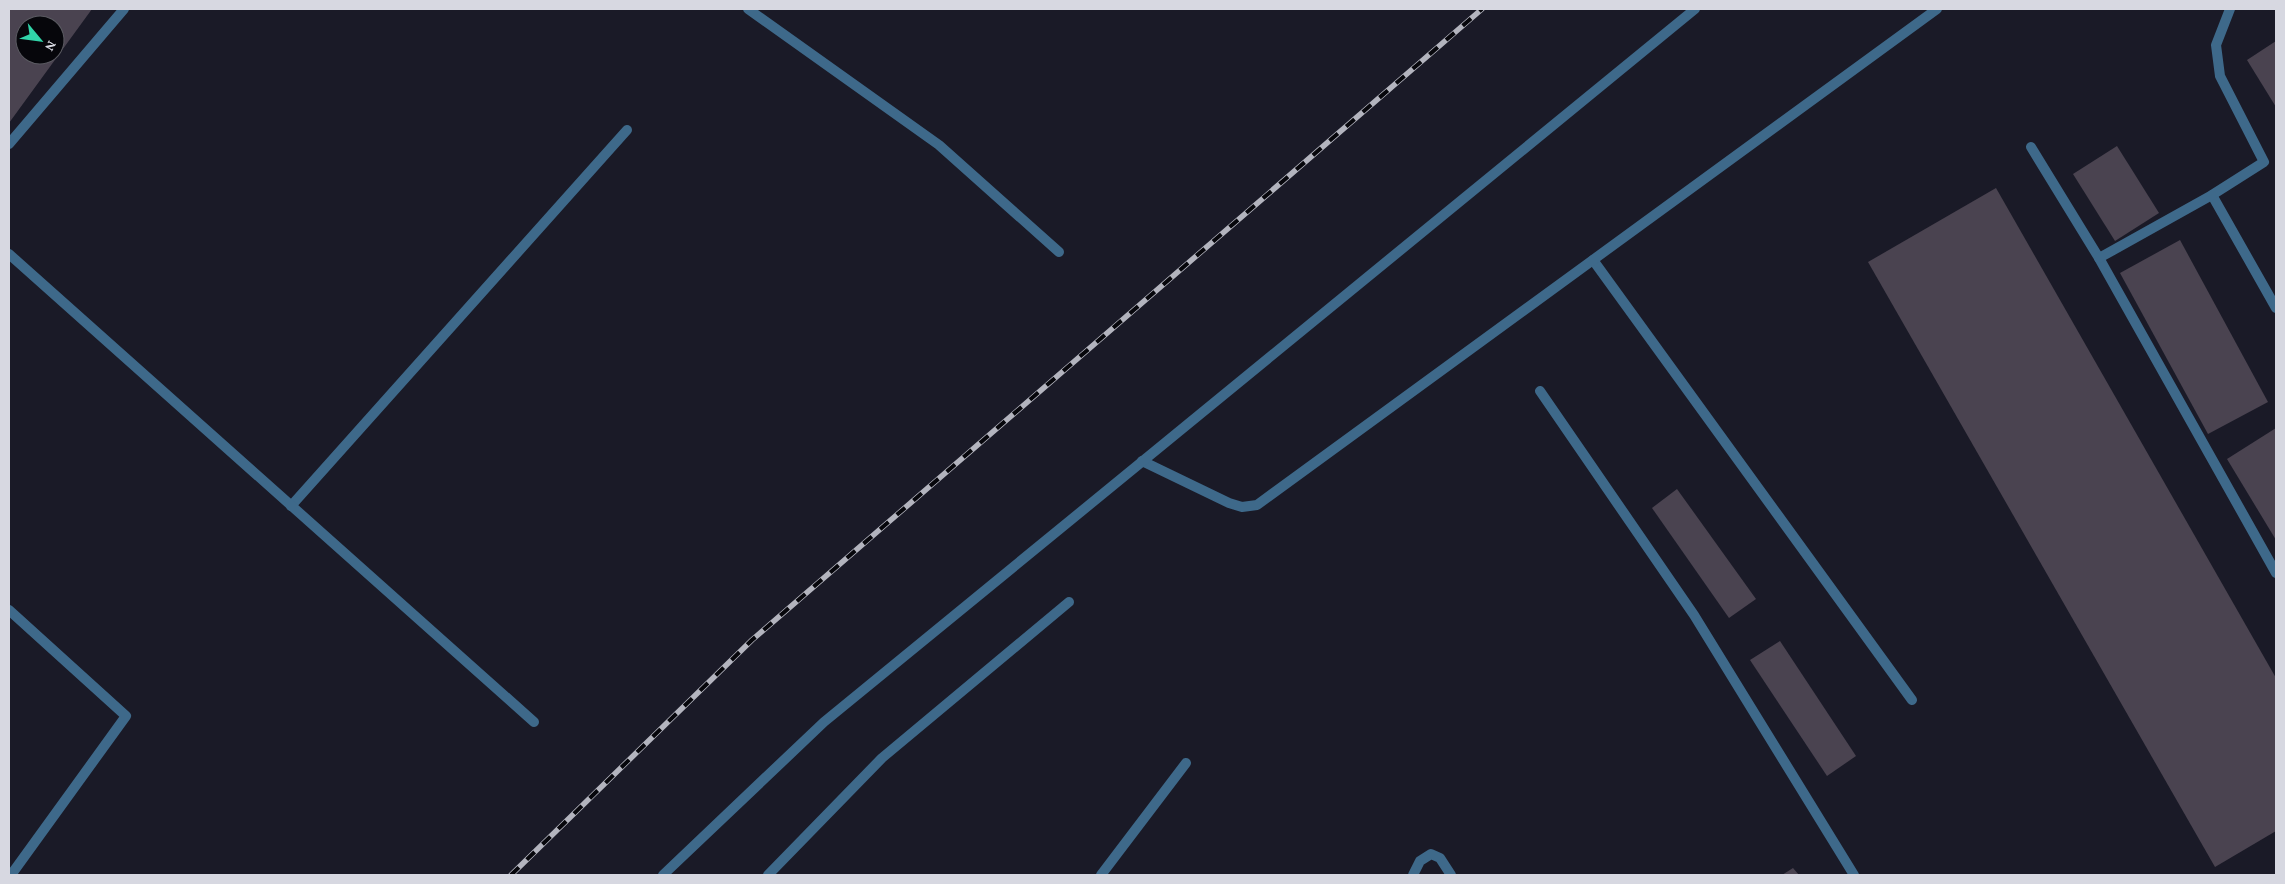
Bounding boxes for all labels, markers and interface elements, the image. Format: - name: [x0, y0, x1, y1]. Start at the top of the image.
- north arrow: [15, 15, 65, 65]
- text: N: [42, 38, 61, 55]

